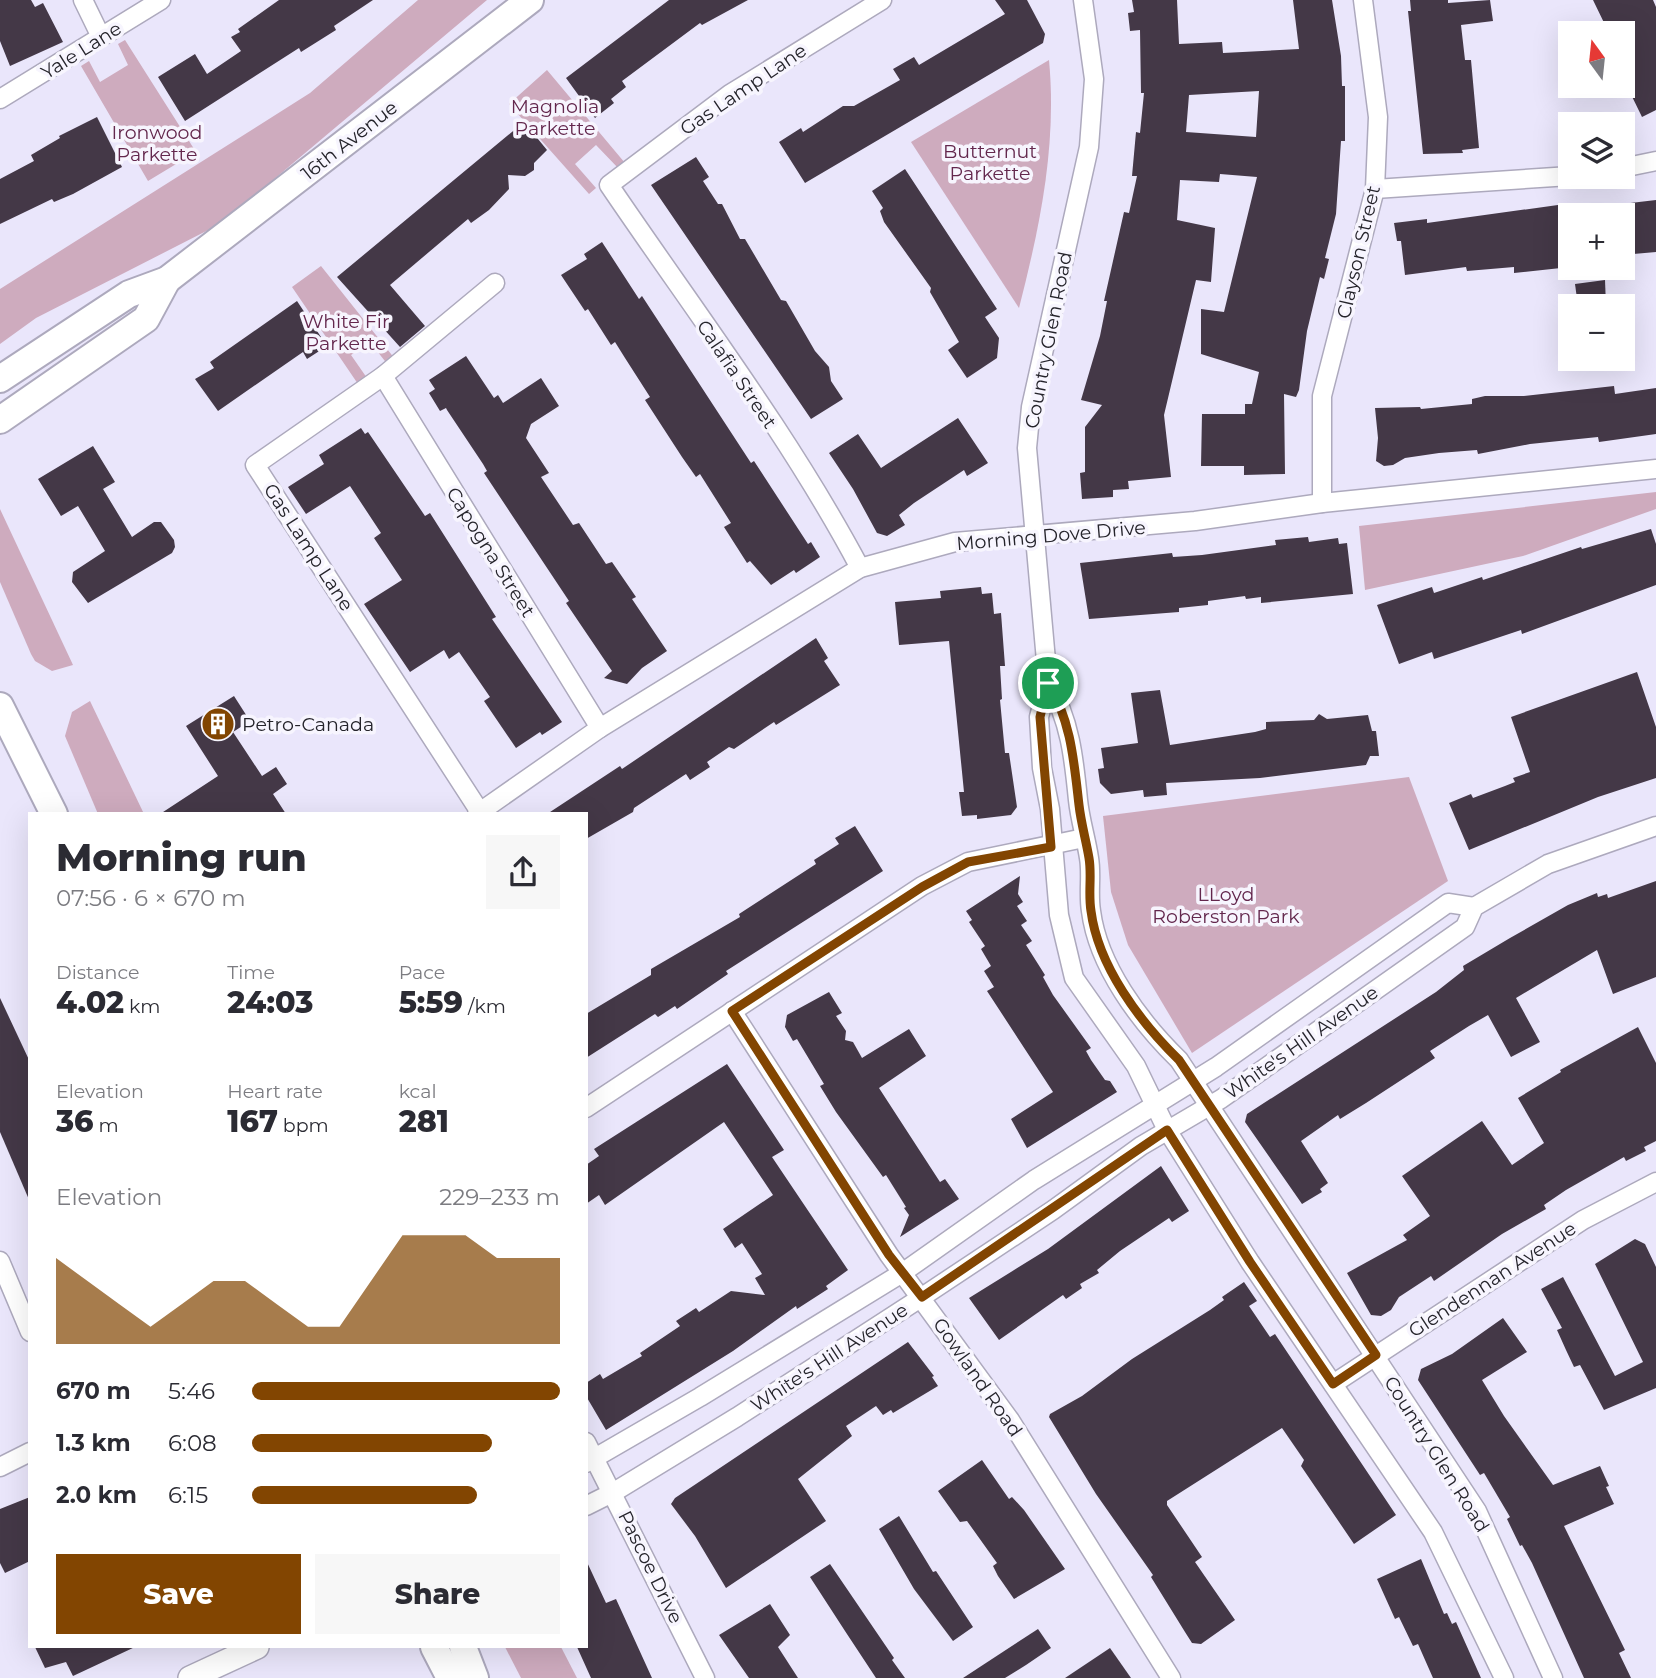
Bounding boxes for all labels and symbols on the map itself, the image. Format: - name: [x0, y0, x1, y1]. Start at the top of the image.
- street label: Yale Lane: [37, 17, 126, 84]
- north arrow: [1558, 21, 1634, 98]
- street label: Gas Lamp Lane: [676, 39, 811, 140]
- park label: Magnolia Parkette: [511, 95, 599, 140]
- street label: 16th Avenue: [297, 96, 402, 185]
- park label: Ironwood Parkette: [112, 121, 202, 166]
- park label: Butternut Parkette: [943, 140, 1037, 185]
- street label: Clayson Street: [1332, 183, 1385, 321]
- street label: Country Glen Road: [1020, 250, 1077, 431]
- park label: White Fir Parkette: [302, 310, 390, 355]
- street label: Calafia Street: [692, 316, 782, 433]
- street label: Gas Lamp Lane: [259, 479, 358, 615]
- street label: Capogna Street: [441, 483, 540, 622]
- street label: Morning Dove Drive: [955, 516, 1147, 555]
- pin: [1018, 653, 1078, 713]
- building icon: Petro-Canada: [199, 705, 237, 743]
- place label: Petro-Canada: [242, 713, 374, 736]
- park label: LLoyd Roberston Park: [1152, 883, 1300, 928]
- street label: White's Hill Avenue: [1220, 981, 1383, 1104]
- street label: Glendennan Avenue: [1404, 1217, 1580, 1342]
- street label: White's Hill Avenue: [746, 1298, 912, 1417]
- street label: Gowland Road: [928, 1313, 1027, 1441]
- street label: Country Glen Road: [1379, 1372, 1494, 1537]
- street label: Pascoe Drive: [613, 1507, 688, 1627]

